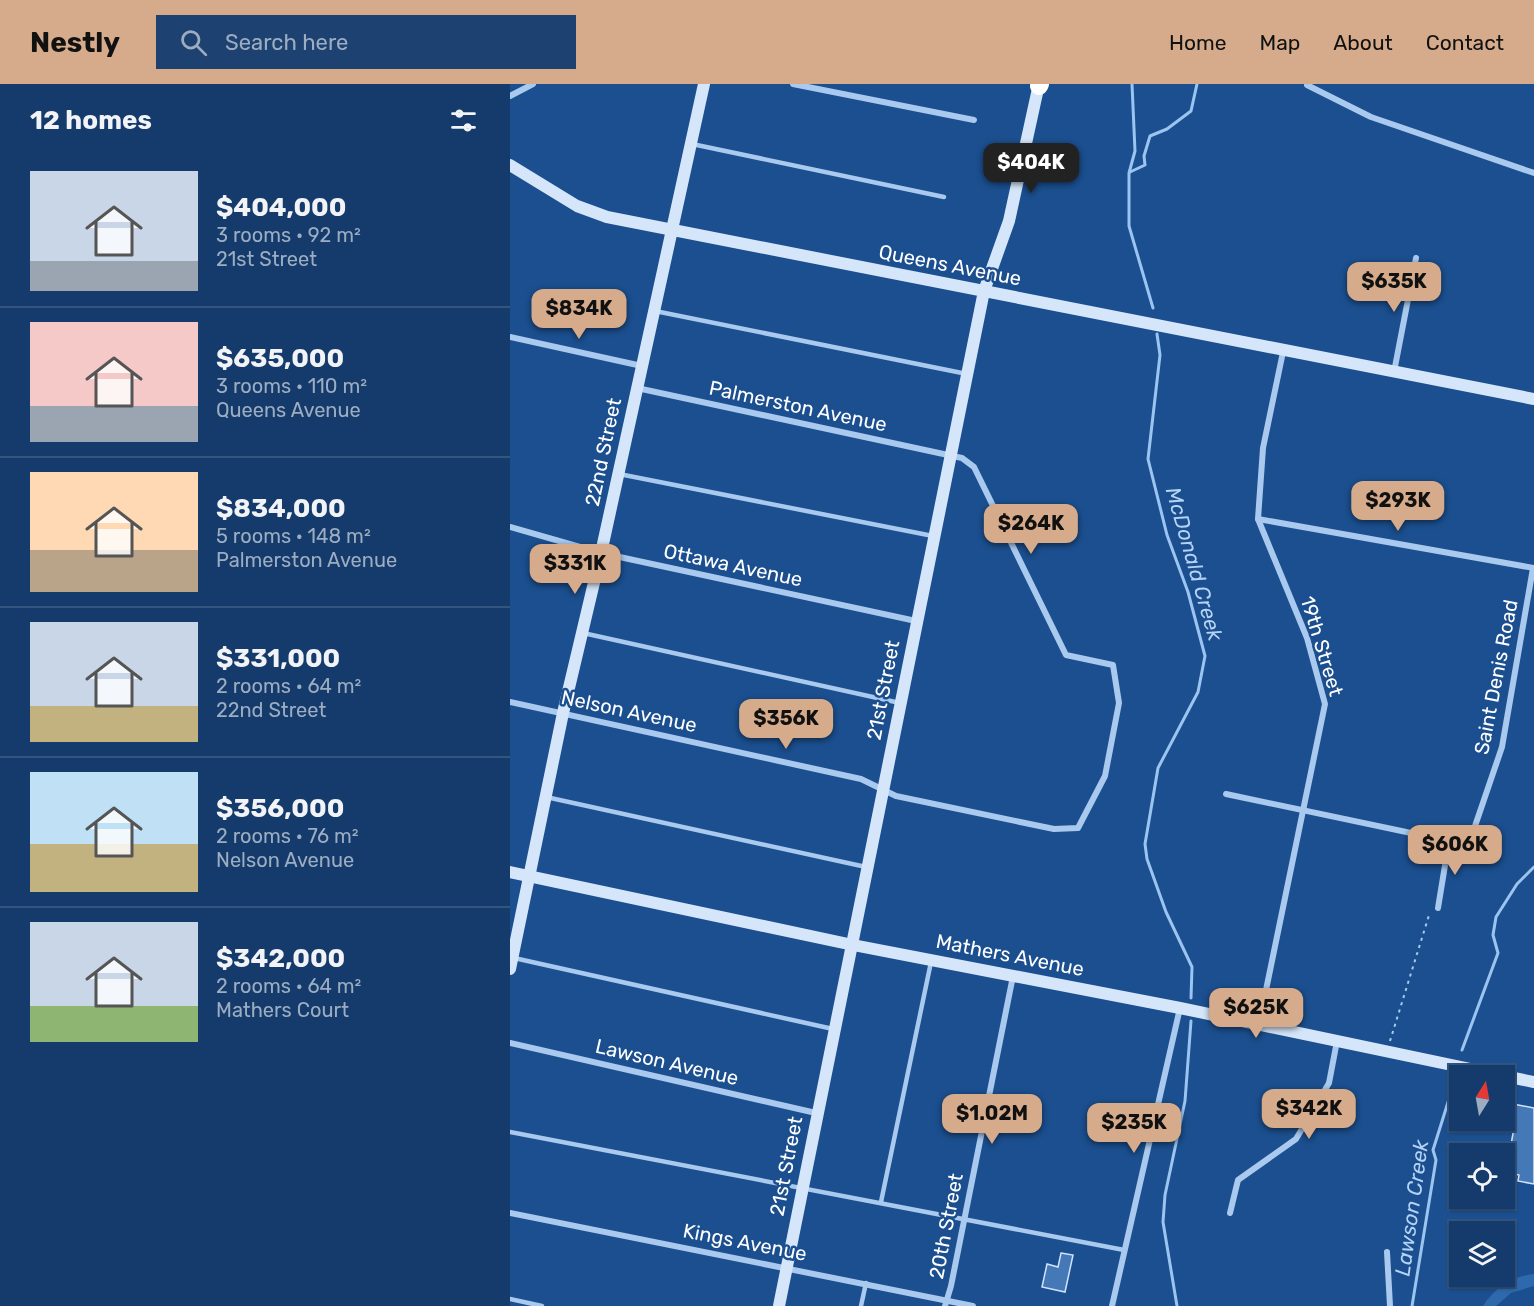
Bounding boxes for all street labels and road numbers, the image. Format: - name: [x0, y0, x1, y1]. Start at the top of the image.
- street label: Queens Avenue: [877, 239, 1023, 291]
- street label: Palmerston Avenue: [707, 375, 889, 437]
- street label: 22nd Street: [580, 395, 626, 508]
- street label: Ottawa Avenue: [661, 539, 805, 591]
- street label: 19th Street: [1295, 593, 1349, 699]
- street label: Saint Denis Road: [1469, 597, 1523, 757]
- street label: 21st Street: [862, 638, 904, 742]
- street label: Nelson Avenue: [559, 685, 699, 737]
- street label: Mathers Avenue: [934, 929, 1086, 981]
- street label: Lawson Avenue: [593, 1034, 741, 1090]
- street label: 21st Street: [765, 1114, 807, 1218]
- street label: 20th Street: [924, 1171, 968, 1281]
- street label: Kings Avenue: [681, 1218, 809, 1266]

